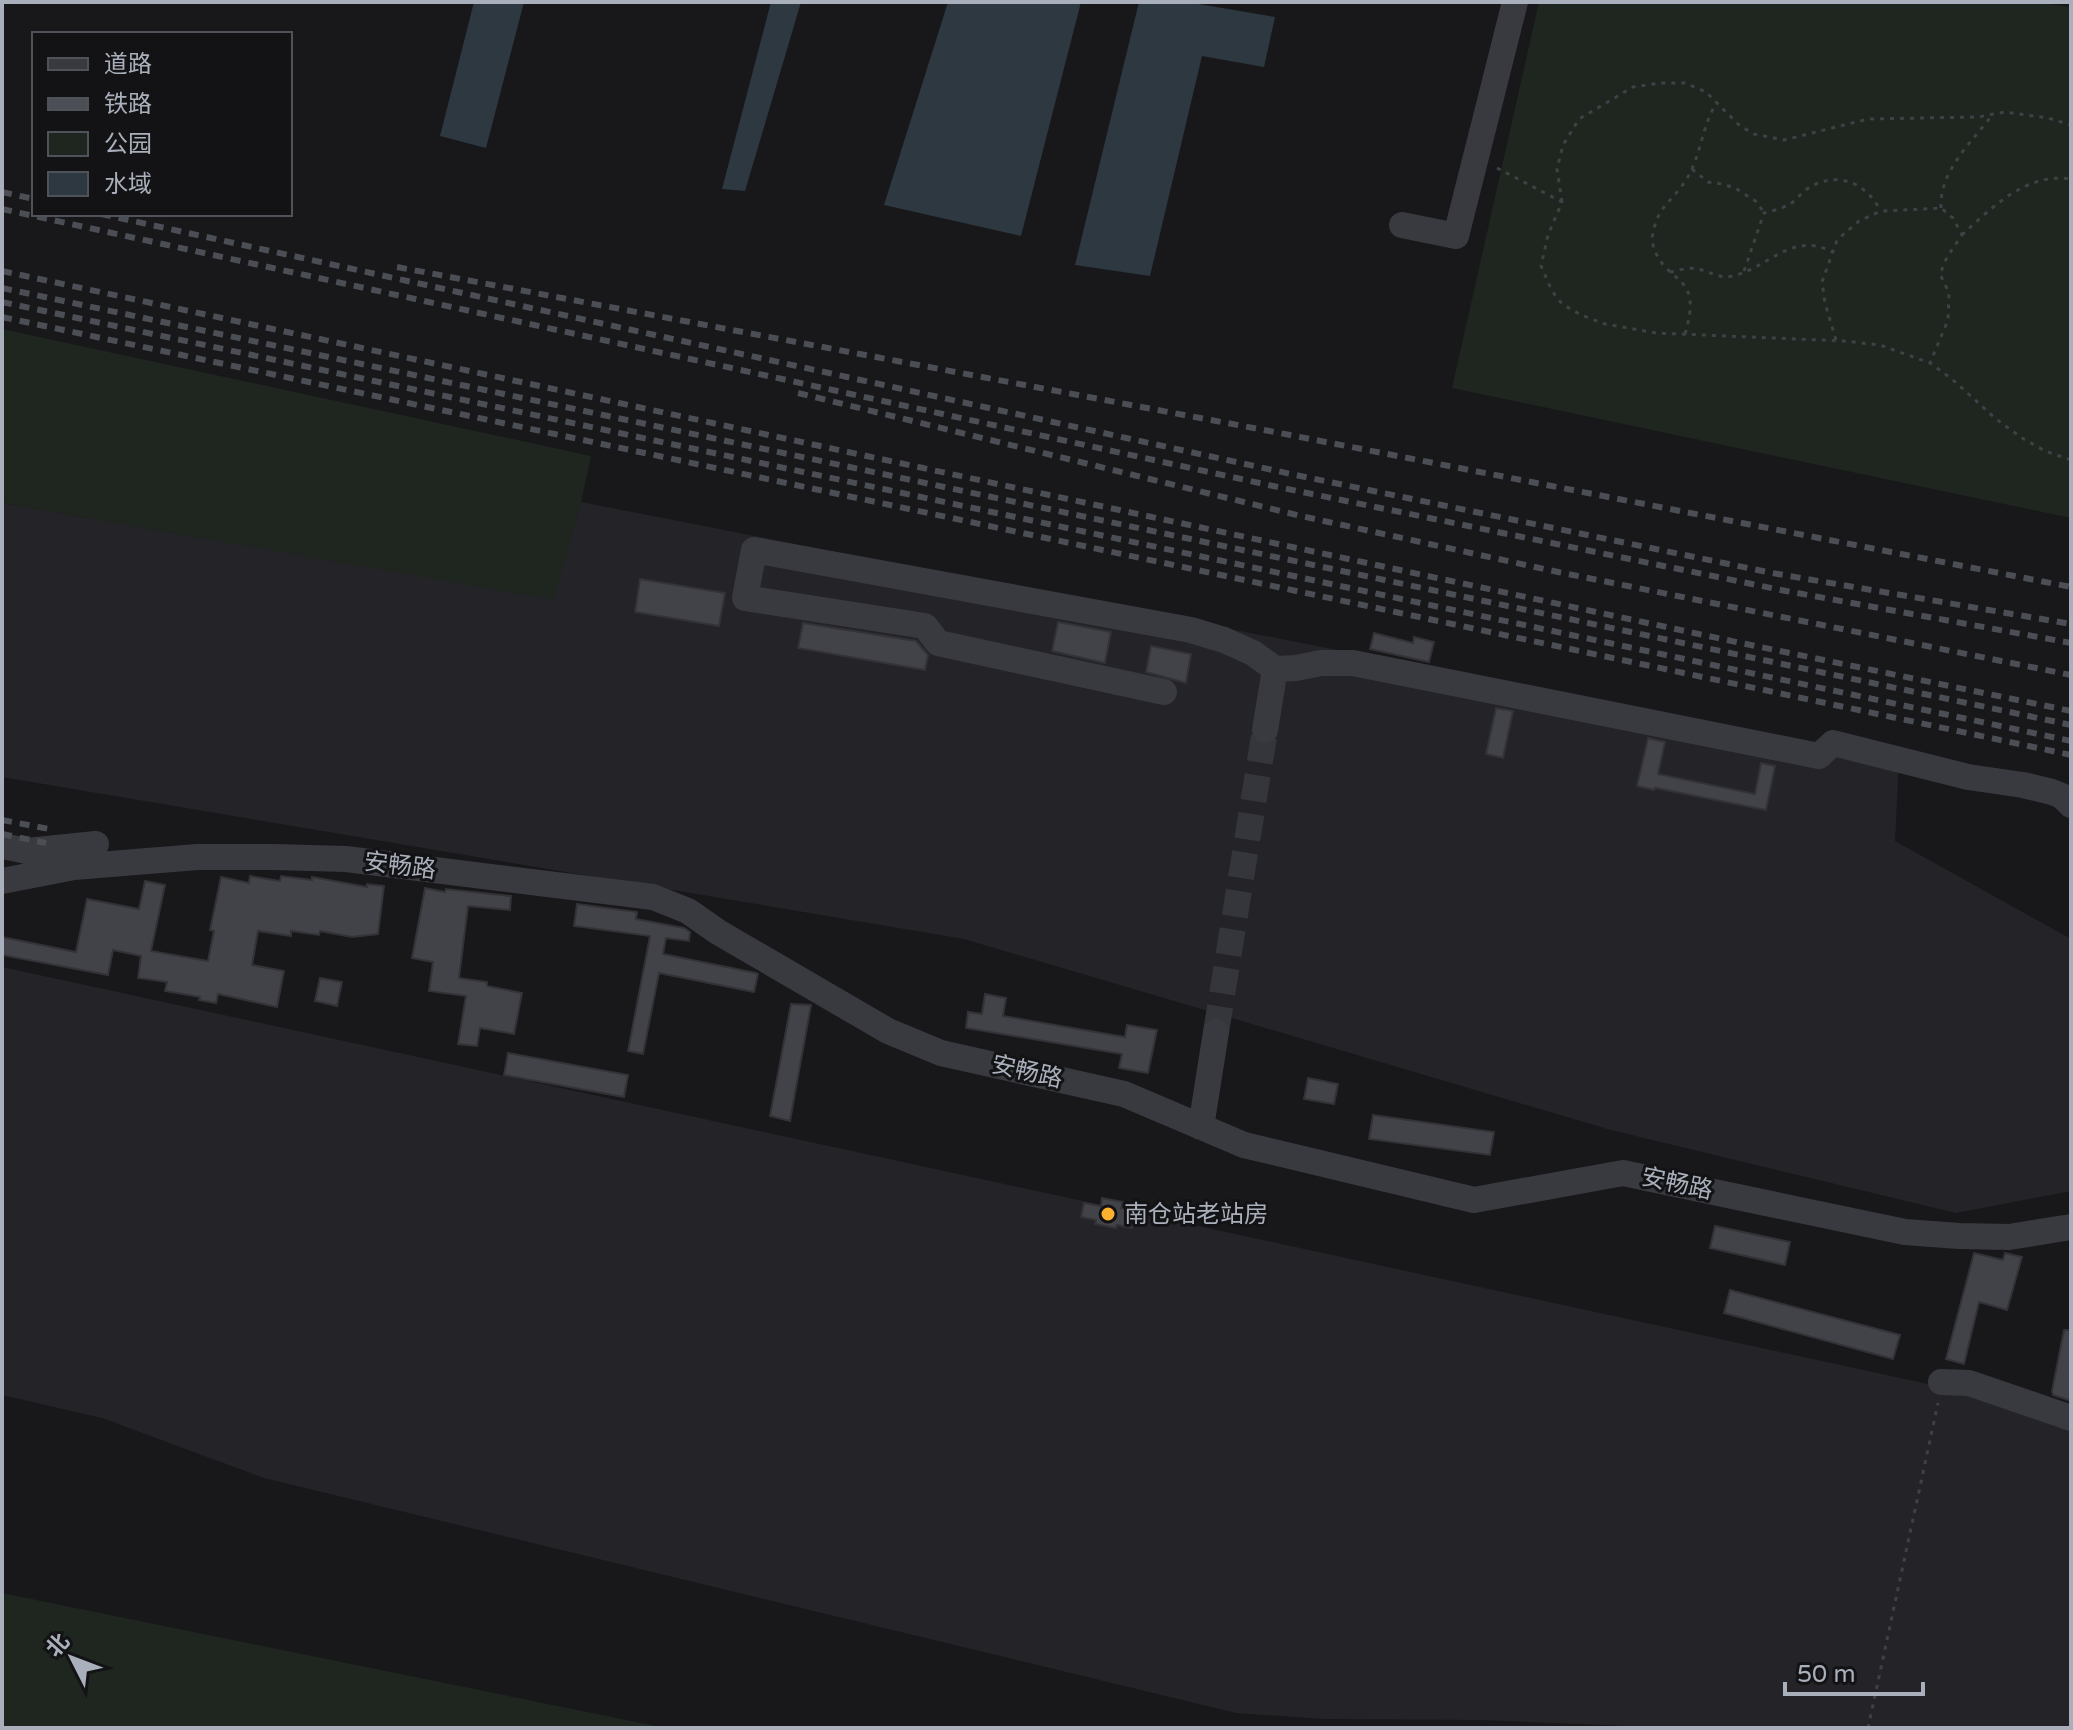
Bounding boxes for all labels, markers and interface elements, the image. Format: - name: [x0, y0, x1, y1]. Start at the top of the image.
- legend: [32, 32, 292, 216]
- text: 道路: [104, 50, 152, 79]
- text: 铁路: [104, 90, 152, 119]
- text: 公园: [104, 130, 152, 159]
- text: 水域: [104, 170, 152, 199]
- street label: 安畅路: [363, 847, 437, 885]
- street label: 安畅路: [989, 1050, 1065, 1094]
- street label: 安畅路: [1639, 1162, 1715, 1206]
- place label: 南仓站老站房: [1124, 1200, 1268, 1229]
- marker: 南仓站老站房: [1099, 1205, 1117, 1223]
- north arrow: [32, 1618, 112, 1698]
- text: 北: [41, 1628, 75, 1662]
- scale bar: [1785, 1646, 1923, 1696]
- text: 50 m: [1797, 1660, 1855, 1689]

